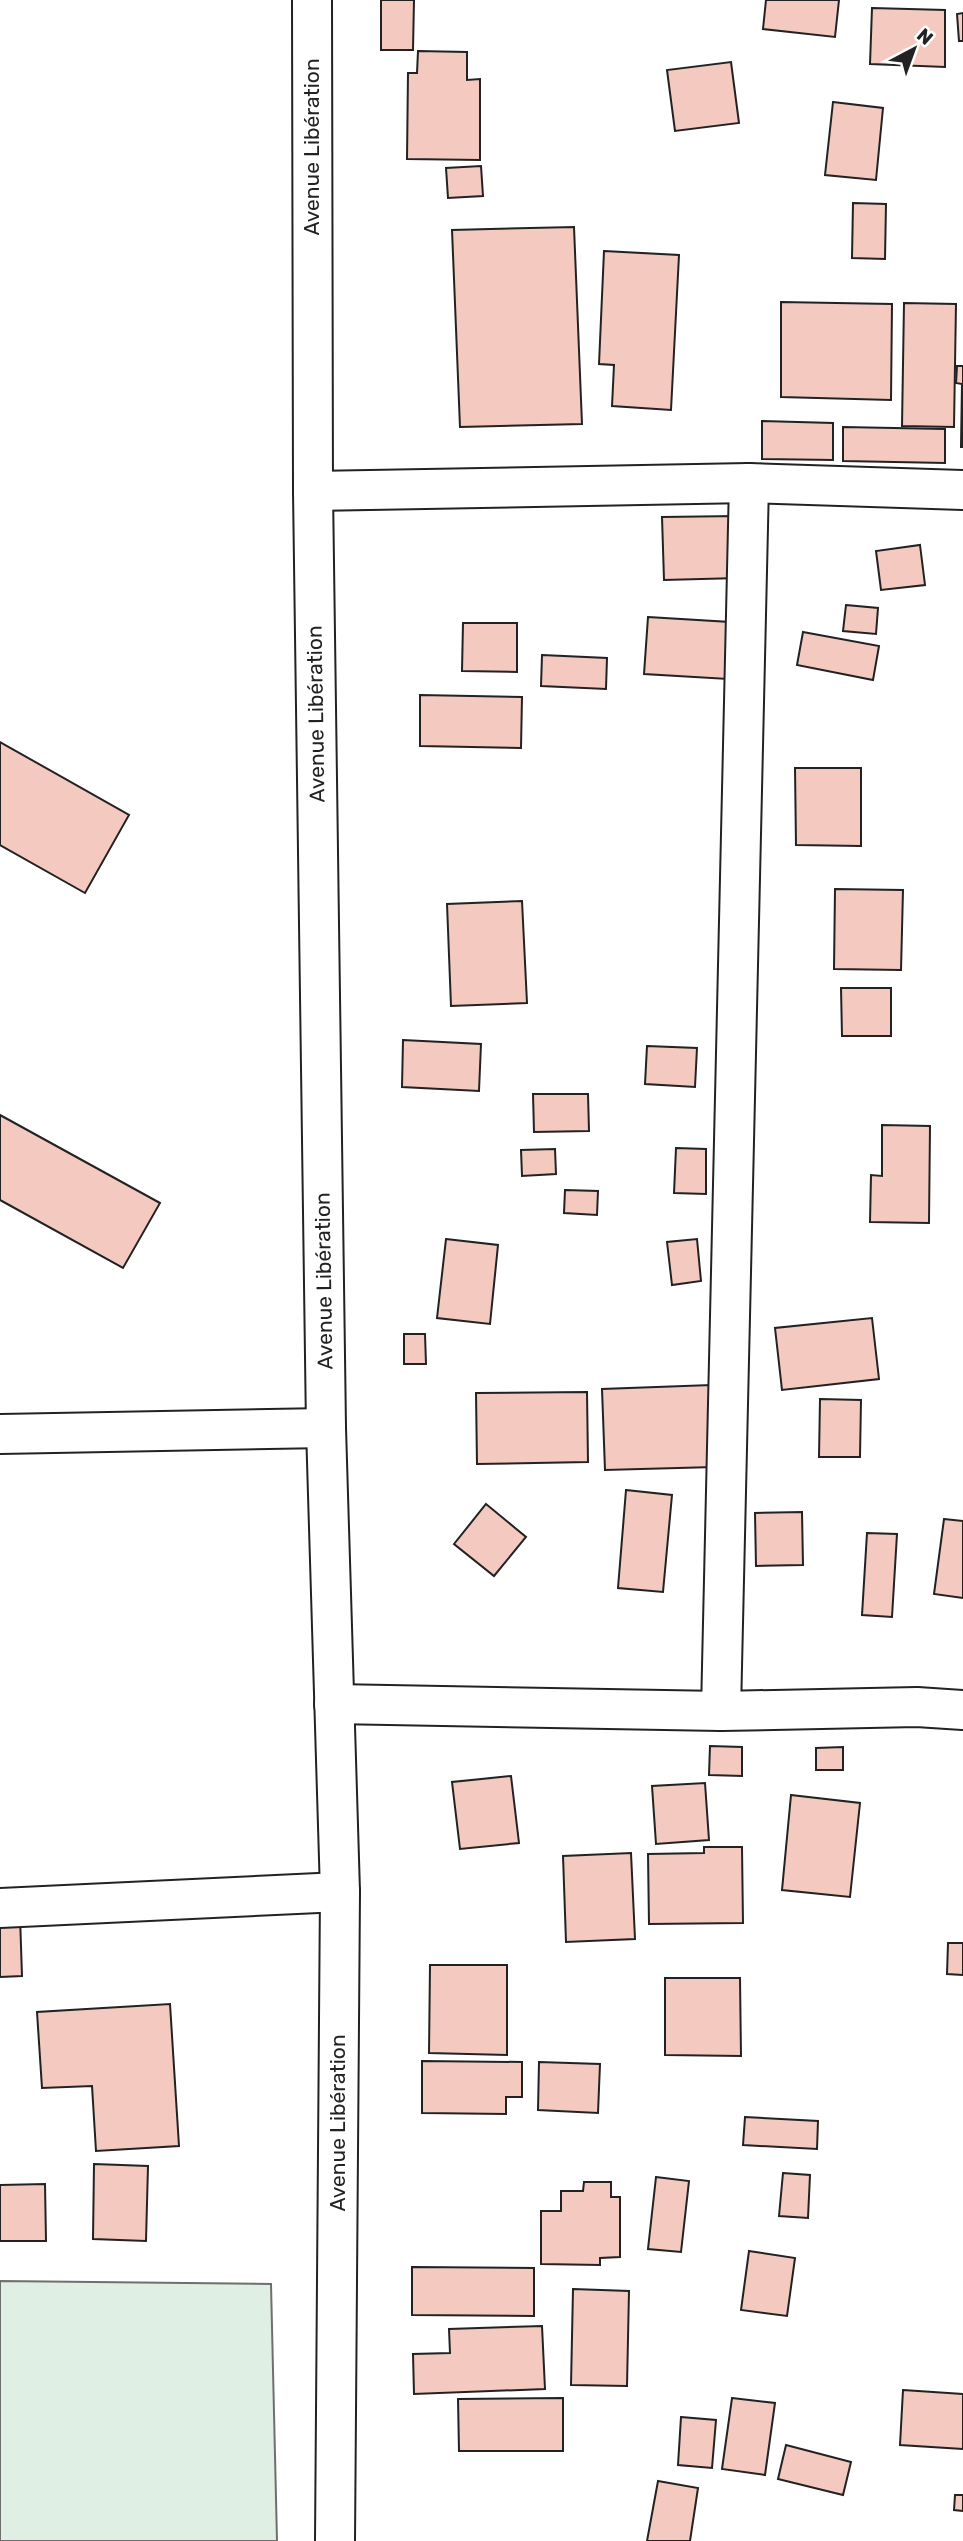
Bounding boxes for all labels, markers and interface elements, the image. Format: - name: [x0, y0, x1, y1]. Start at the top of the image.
- north arrow: [879, 14, 949, 84]
- text: N: [912, 23, 938, 50]
- street label: Avenue Libération: [299, 58, 324, 236]
- street label: Avenue Libération: [301, 625, 330, 803]
- street label: Avenue Libération: [309, 1192, 338, 1370]
- street label: Avenue Libération: [325, 2034, 350, 2212]

